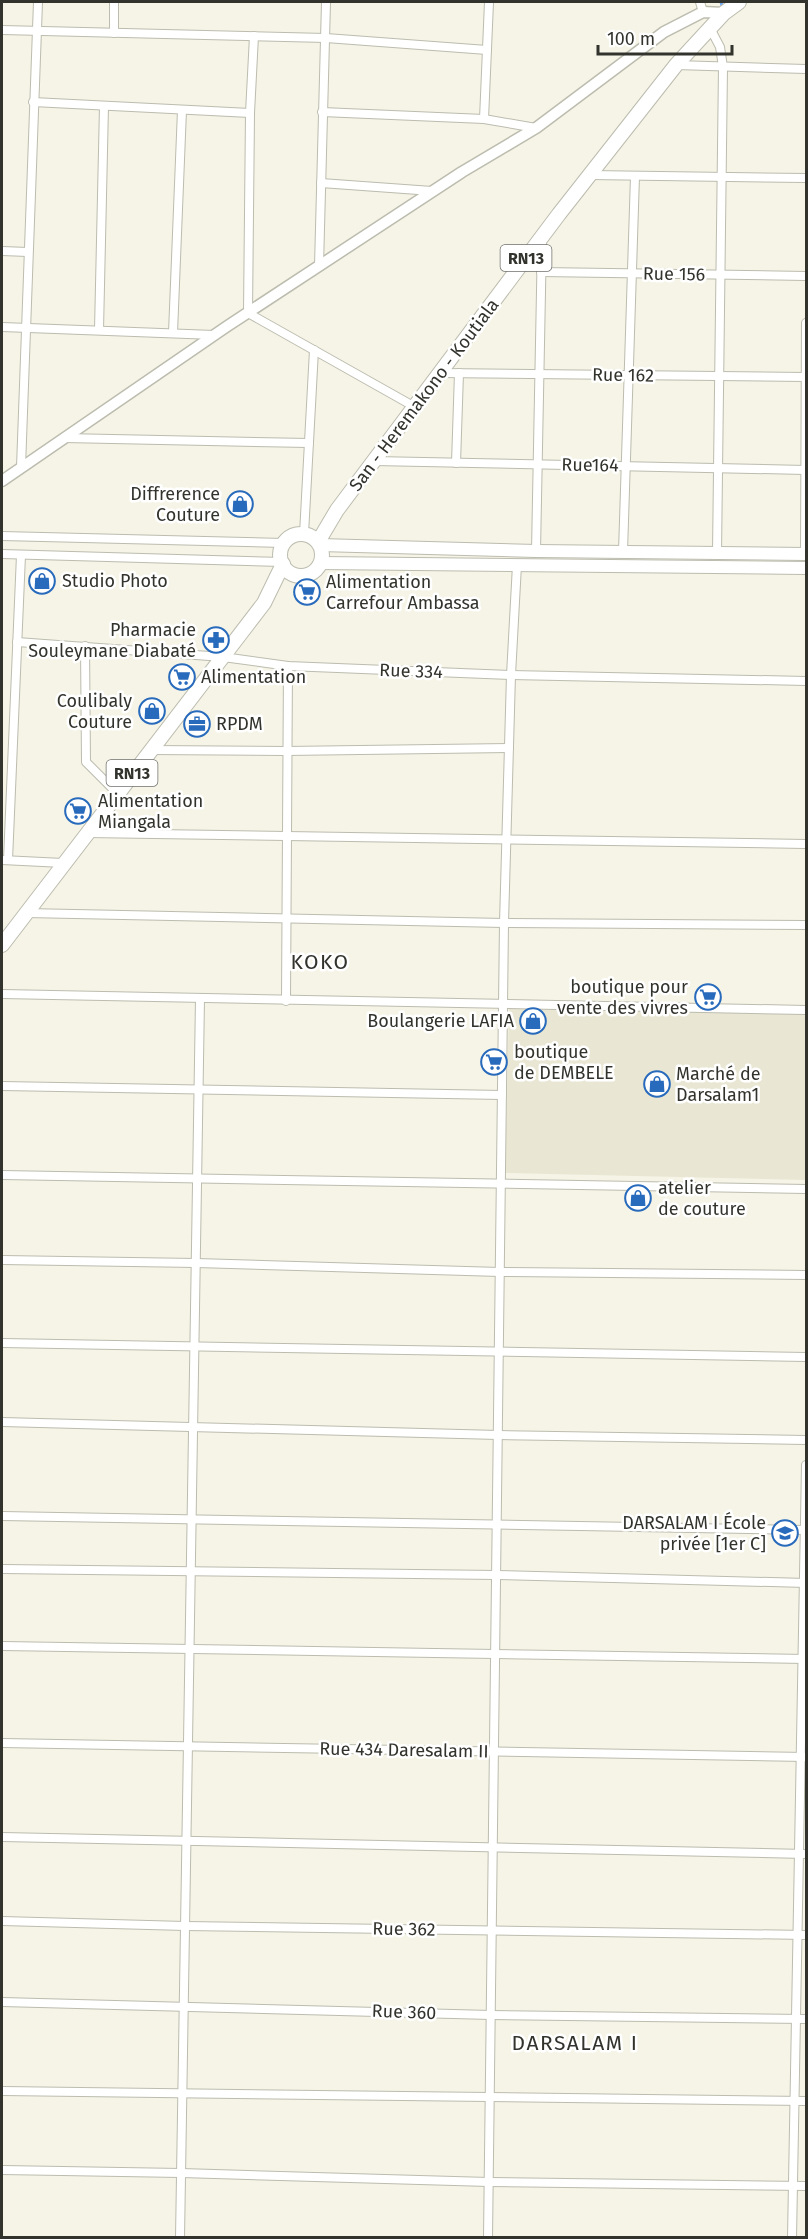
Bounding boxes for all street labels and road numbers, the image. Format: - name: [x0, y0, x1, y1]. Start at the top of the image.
- road number: RN13: [500, 245, 552, 271]
- street label: Rue 156: [643, 262, 705, 286]
- street label: San - Heremakono - Koutiala: [344, 294, 504, 496]
- street label: Rue 162: [592, 363, 654, 387]
- street label: Rue164: [561, 454, 619, 477]
- street label: Rue 334: [379, 659, 443, 683]
- road number: RN13: [106, 760, 158, 786]
- street label: Rue 434 Daresalam II: [319, 1738, 489, 1762]
- street label: Rue 362: [372, 1917, 436, 1941]
- street label: Rue 360: [371, 2000, 437, 2024]

